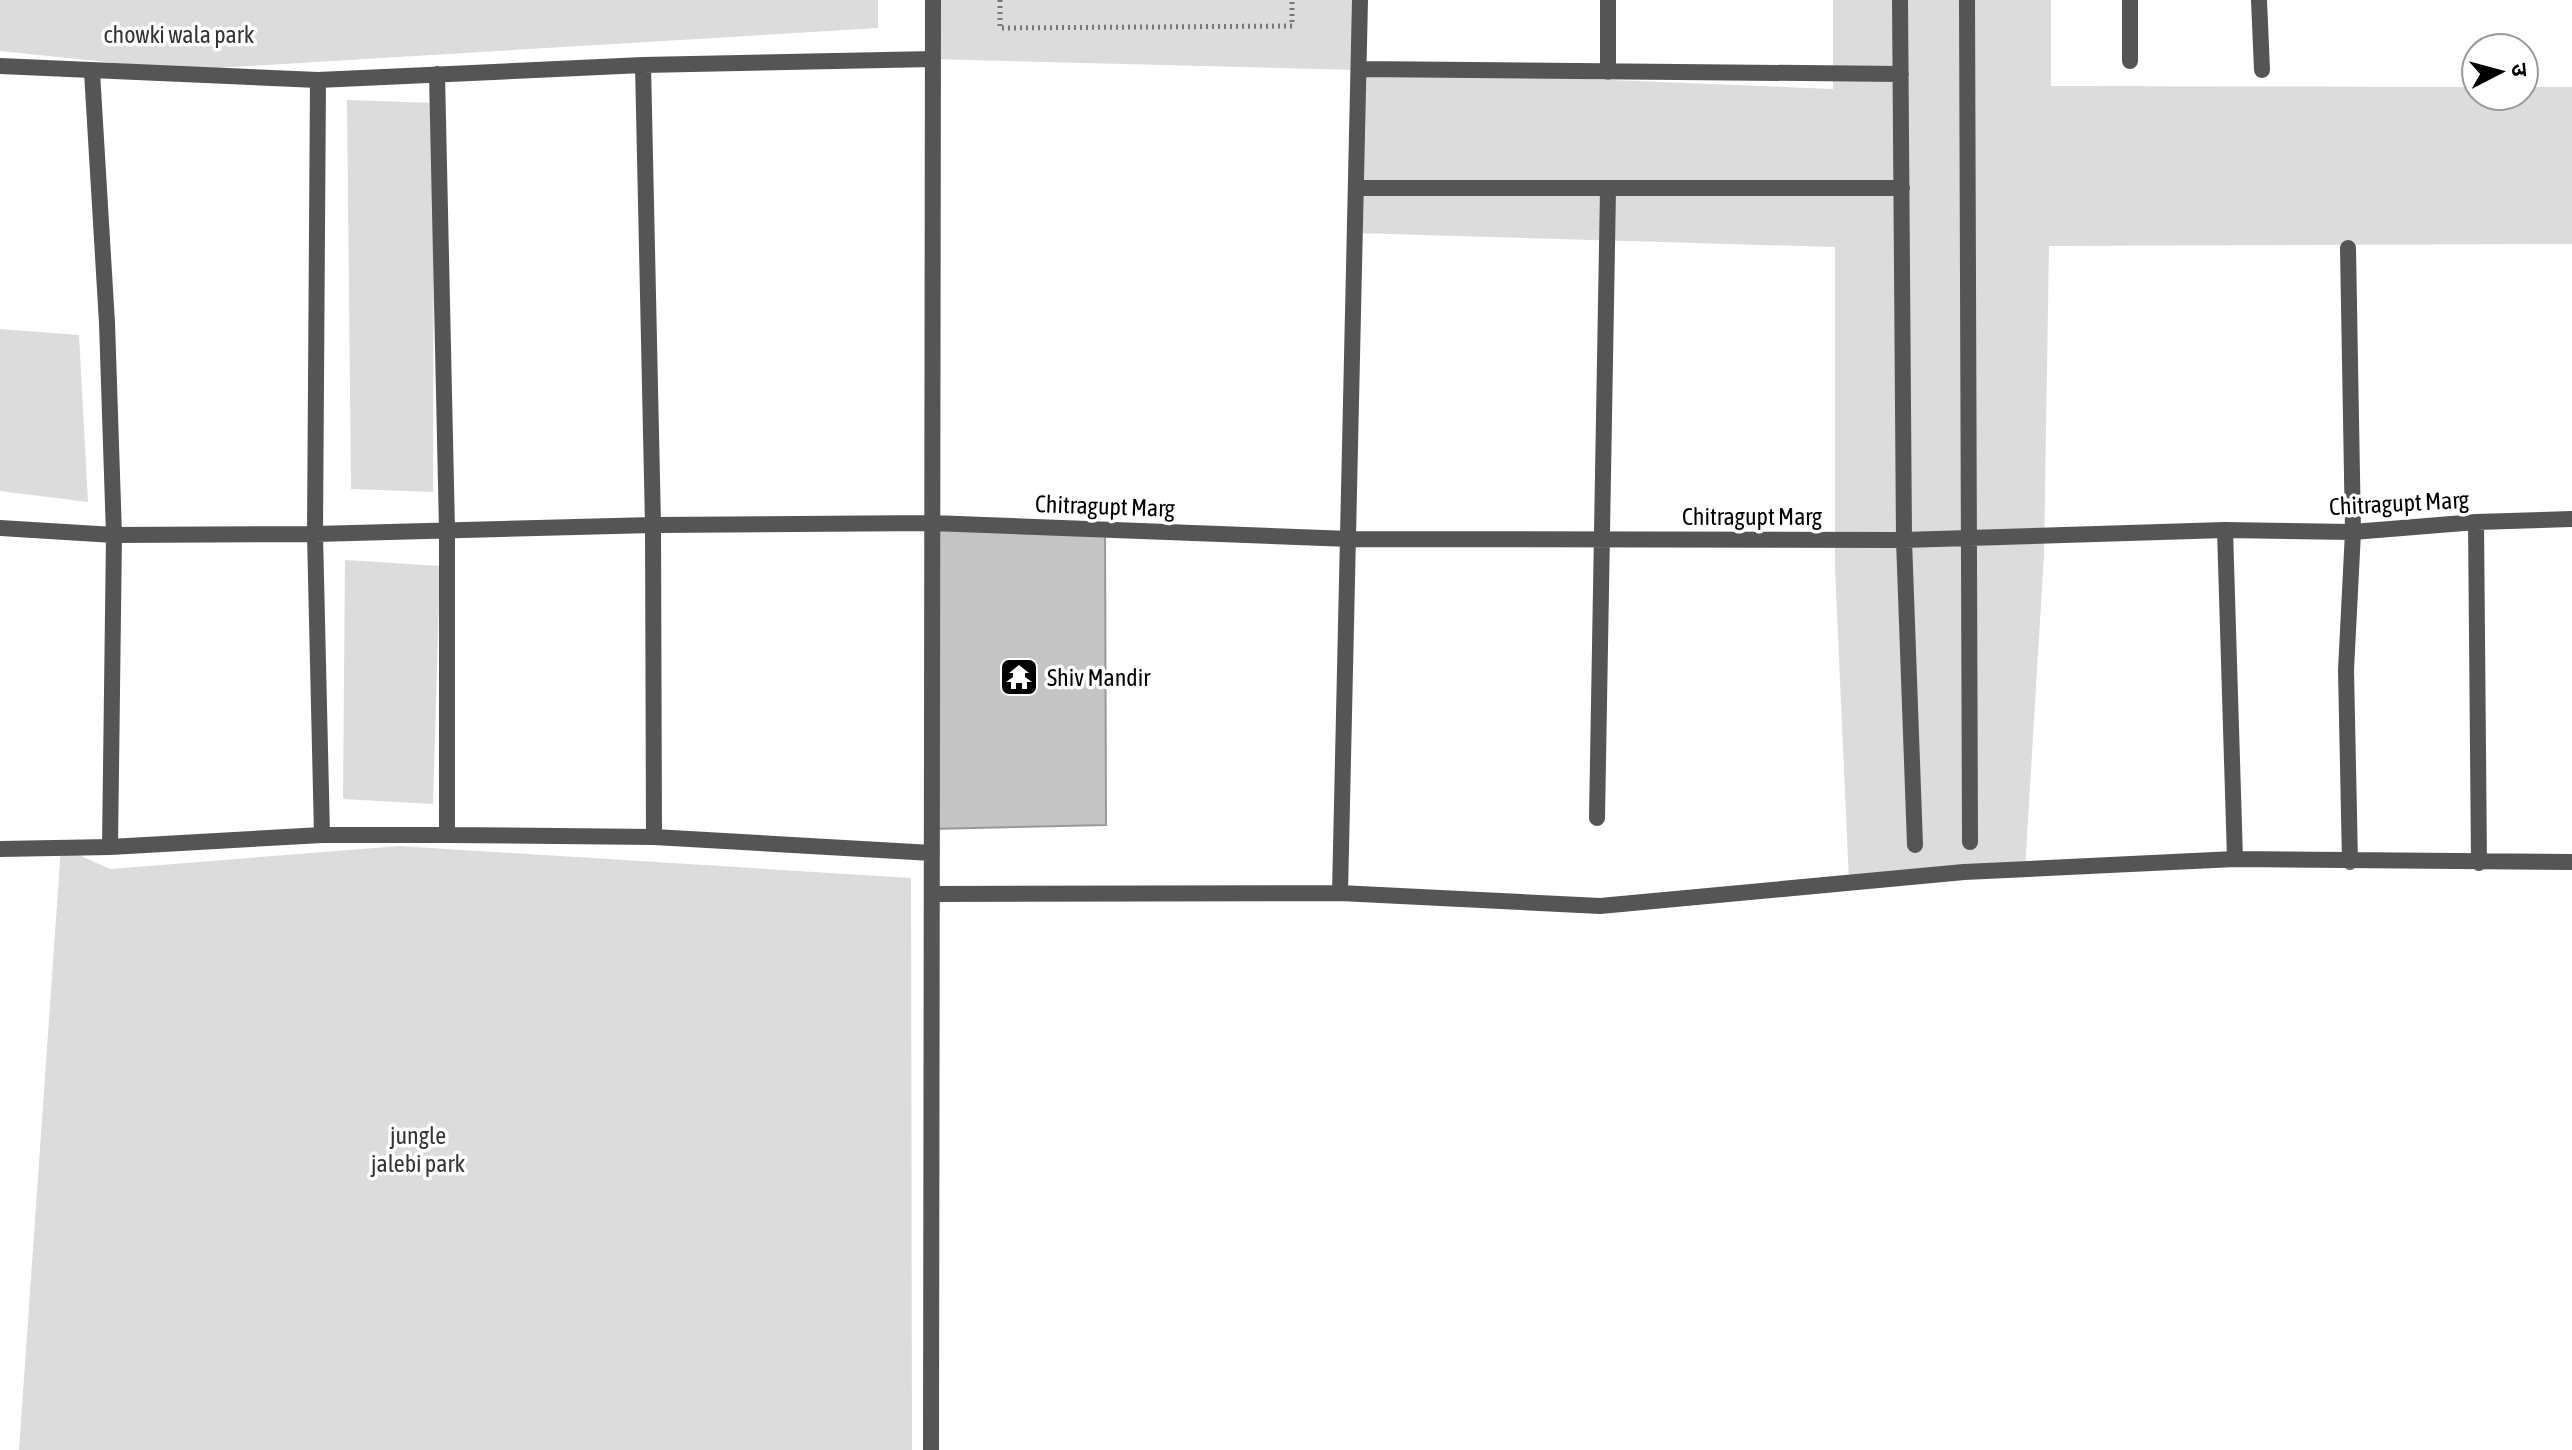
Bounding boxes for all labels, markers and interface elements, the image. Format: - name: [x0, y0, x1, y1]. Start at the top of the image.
- park label: chowki wala park: [104, 21, 255, 48]
- north arrow: [2460, 32, 2540, 112]
- text: उ: [2506, 62, 2534, 79]
- street label: Chitragupt Marg: [2328, 486, 2470, 520]
- street label: Chitragupt Marg: [1035, 490, 1176, 522]
- street label: Chitragupt Marg: [1682, 503, 1823, 530]
- temple icon: Shiv Mandir: [998, 656, 1040, 698]
- place label: Shiv Mandir: [1047, 664, 1151, 691]
- park label: jungle jalebi park: [370, 1122, 465, 1177]

